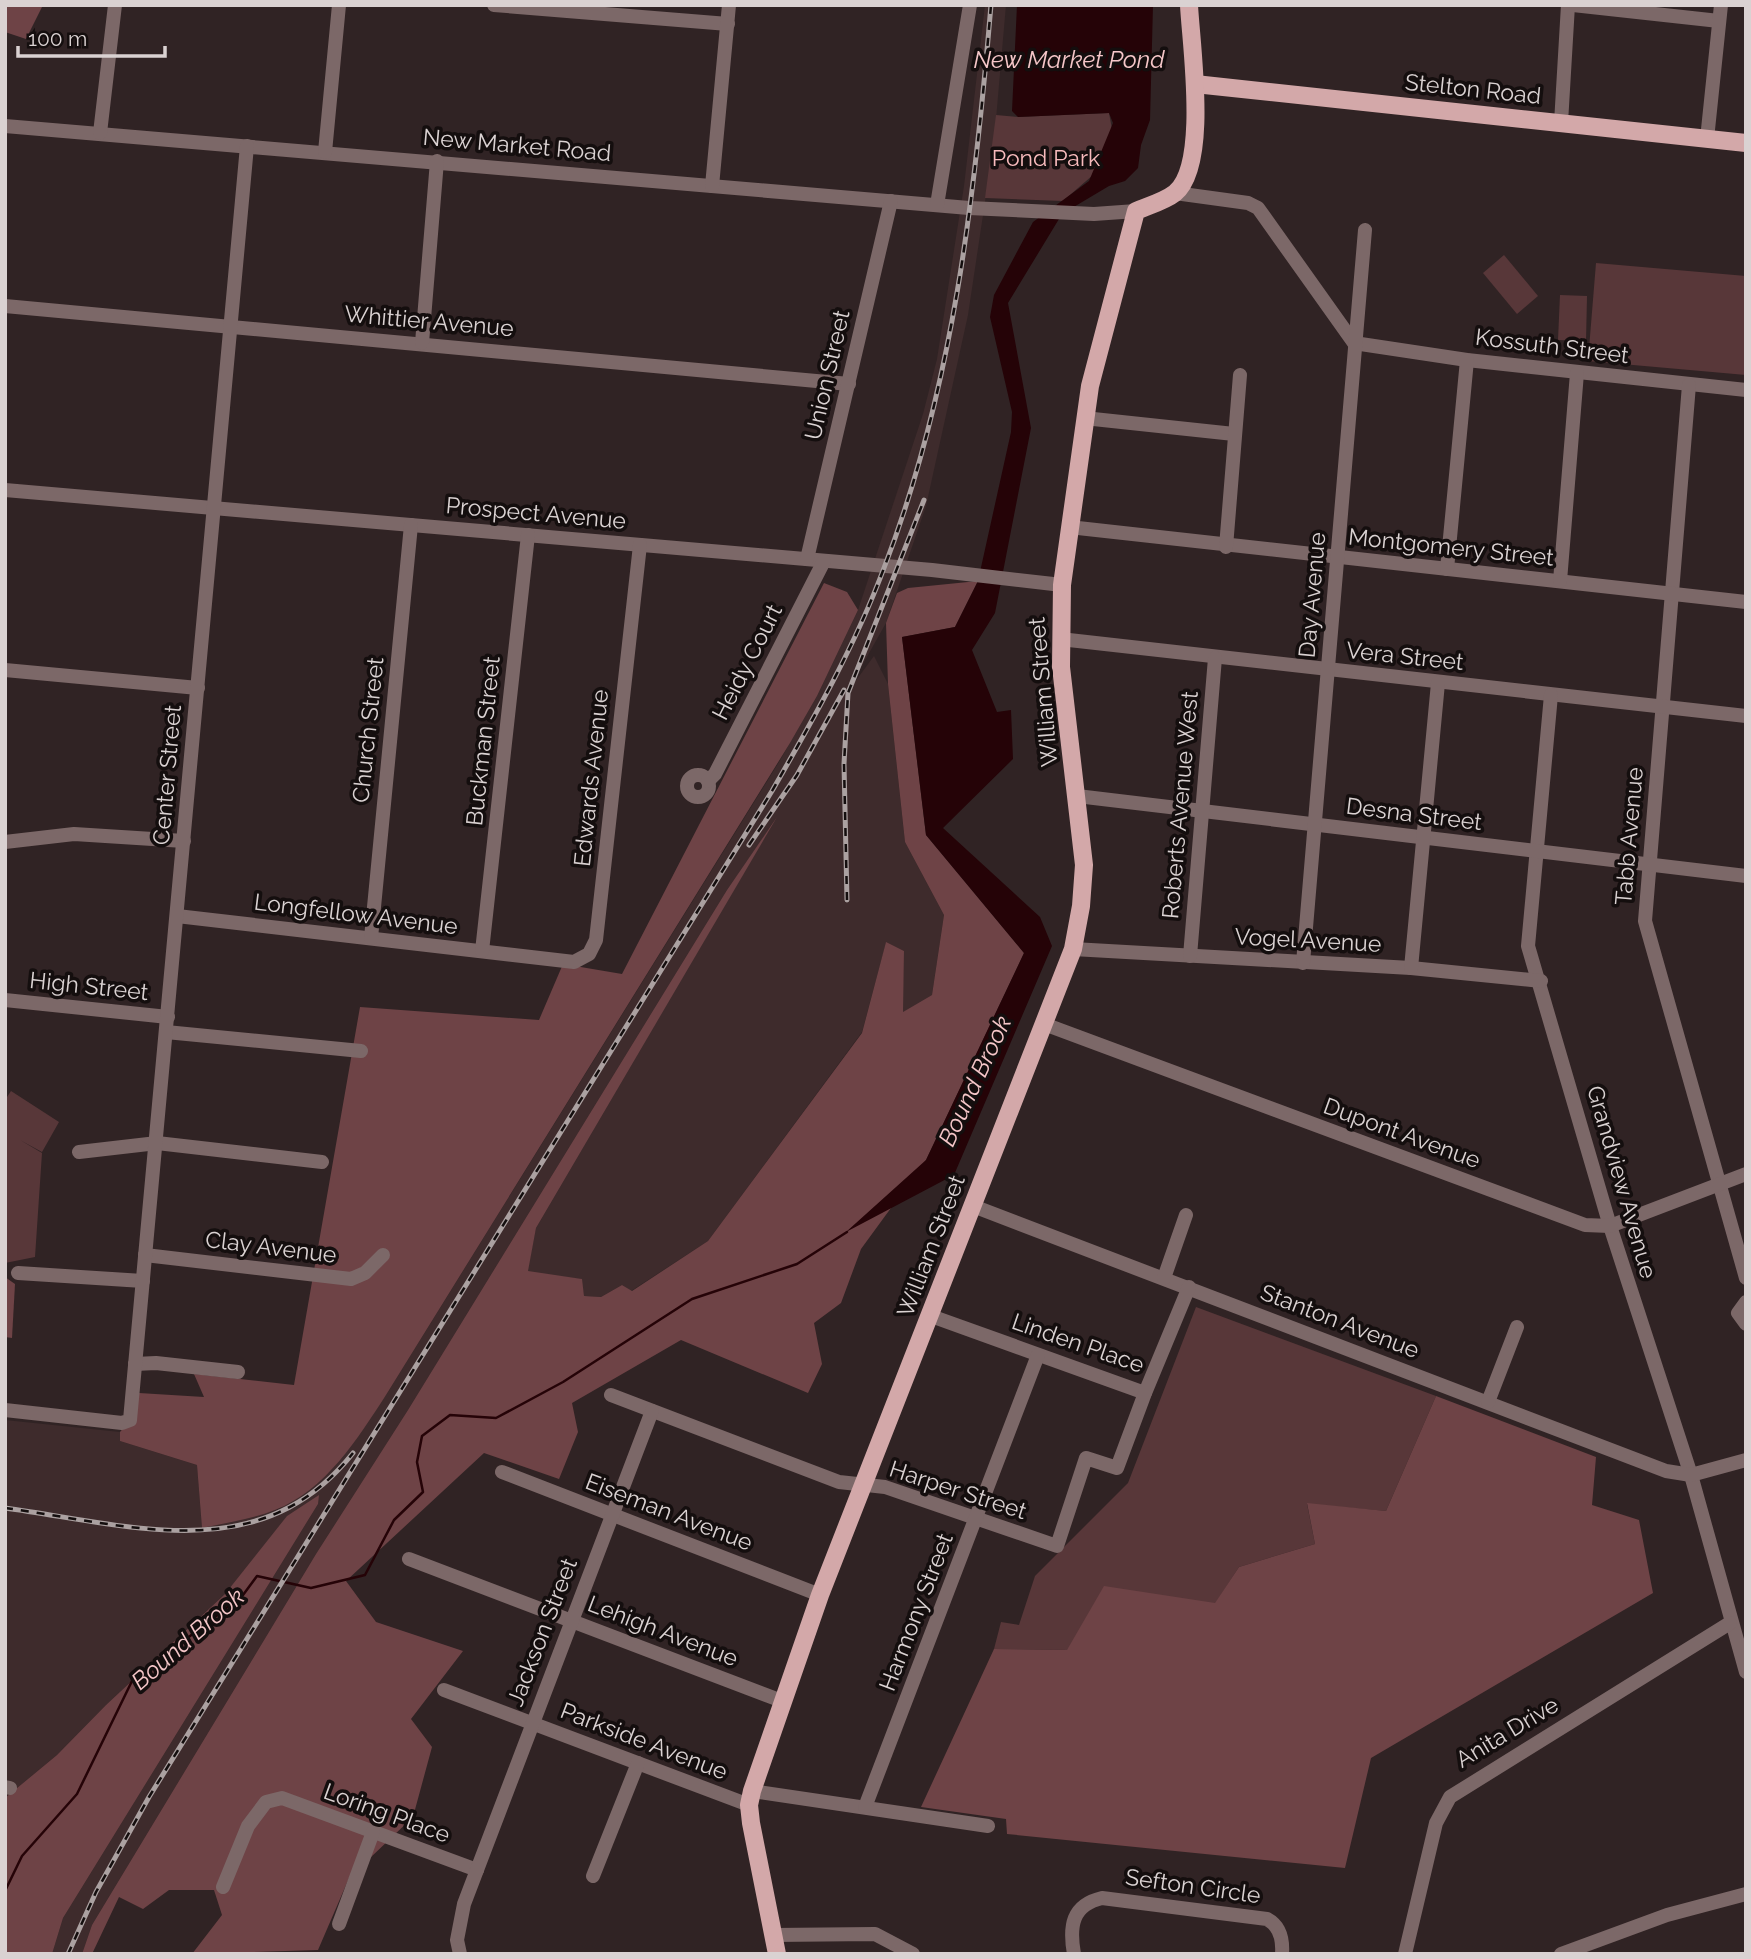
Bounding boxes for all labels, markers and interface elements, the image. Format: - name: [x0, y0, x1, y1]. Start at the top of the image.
- scale bar: [18, 14, 164, 58]
- text: 100 m: [28, 26, 87, 51]
- water label: New Market Pond: [973, 45, 1165, 74]
- street label: Stelton Road: [1404, 68, 1542, 109]
- street label: New Market Road: [422, 123, 612, 166]
- park label: Pond Park: [992, 144, 1100, 171]
- street label: Whittier Avenue: [343, 300, 515, 341]
- street label: Union Street: [798, 307, 855, 442]
- street label: Kossuth Street: [1474, 323, 1631, 368]
- street label: Prospect Avenue: [445, 491, 627, 534]
- street label: Montgomery Street: [1347, 522, 1555, 571]
- street label: Day Avenue: [1293, 531, 1330, 659]
- street label: Heidy Court: [706, 599, 787, 724]
- street label: William Street: [1022, 616, 1062, 768]
- street label: Vera Street: [1345, 636, 1465, 675]
- street label: Buckman Street: [460, 654, 505, 827]
- street label: Church Street: [346, 656, 389, 804]
- street label: Edwards Avenue: [568, 688, 613, 868]
- street label: Roberts Avenue West: [1156, 690, 1203, 920]
- street label: Center Street: [147, 703, 186, 846]
- street label: Tabb Avenue: [1609, 766, 1648, 906]
- street label: Desna Street: [1345, 792, 1484, 835]
- street label: Longfellow Avenue: [253, 888, 459, 939]
- street label: Vogel Avenue: [1234, 922, 1382, 957]
- street label: High Street: [28, 966, 150, 1005]
- water label: Bound Brook: [932, 1011, 1017, 1150]
- street label: Grandview Avenue: [1582, 1082, 1663, 1281]
- street label: Dupont Avenue: [1320, 1092, 1484, 1173]
- street label: William Street: [891, 1171, 970, 1321]
- street label: Clay Avenue: [204, 1225, 338, 1268]
- street label: Stanton Avenue: [1257, 1278, 1423, 1363]
- street label: Linden Place: [1009, 1307, 1148, 1378]
- street label: Harper Street: [886, 1455, 1030, 1524]
- street label: Eiseman Avenue: [582, 1467, 756, 1556]
- street label: Harmony Street: [873, 1529, 958, 1695]
- street label: Jackson Street: [501, 1554, 582, 1710]
- water label: Bound Brook: [125, 1582, 250, 1696]
- street label: Lehigh Avenue: [584, 1590, 742, 1672]
- street label: Anita Drive: [1451, 1690, 1563, 1773]
- street label: Parkside Avenue: [557, 1696, 732, 1785]
- street label: Loring Place: [320, 1777, 454, 1848]
- street label: Sefton Circle: [1124, 1863, 1262, 1908]

